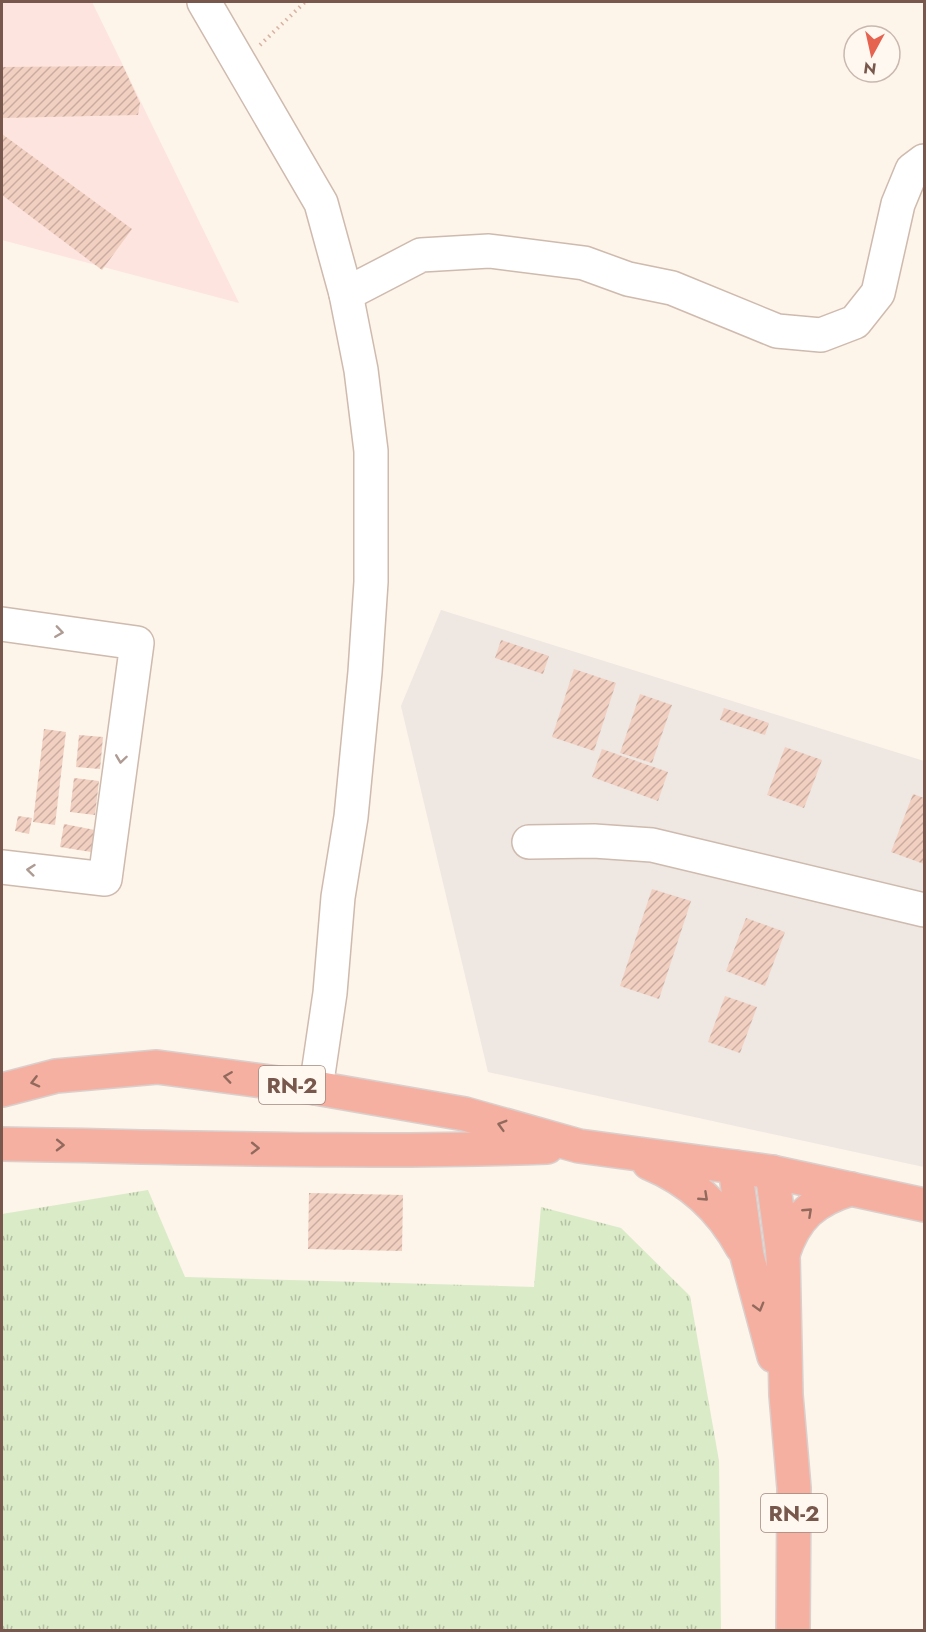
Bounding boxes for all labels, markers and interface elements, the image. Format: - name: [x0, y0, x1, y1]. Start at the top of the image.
- north arrow: [842, 24, 902, 84]
- text: N: [862, 56, 878, 81]
- one-way arrow: [55, 626, 64, 638]
- one-way arrow: [116, 754, 128, 764]
- one-way arrow: [27, 865, 36, 877]
- road number: RN-2: [259, 1066, 325, 1104]
- one-way arrow: [223, 1071, 232, 1083]
- one-way arrow: [30, 1074, 40, 1087]
- one-way arrow: [498, 1119, 508, 1132]
- one-way arrow: [55, 1139, 64, 1151]
- one-way arrow: [250, 1142, 259, 1155]
- one-way arrow: [697, 1190, 708, 1201]
- one-way arrow: [801, 1208, 811, 1219]
- one-way arrow: [752, 1302, 765, 1312]
- road number: RN-2: [761, 1494, 827, 1532]

